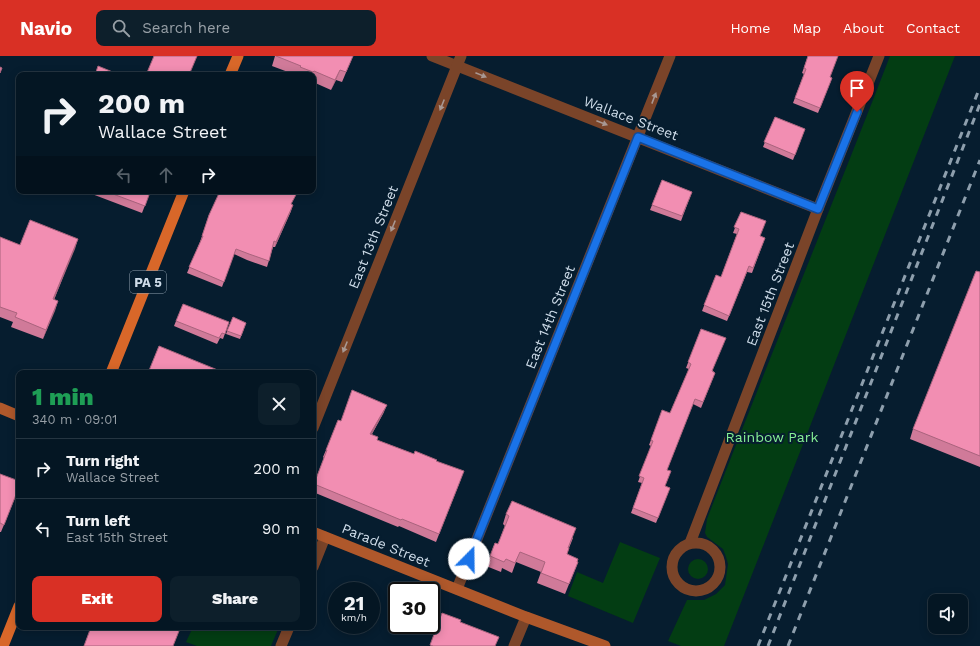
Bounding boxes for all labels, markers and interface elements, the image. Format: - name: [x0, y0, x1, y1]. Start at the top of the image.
- search box: [96, 10, 376, 46]
- text: Navio: [20, 17, 72, 40]
- icon: search: [110, 17, 132, 39]
- text: Search here: [142, 19, 230, 37]
- text: Home: [730, 20, 770, 36]
- text: Map: [792, 20, 821, 36]
- text: About: [843, 20, 884, 36]
- text: Contact: [906, 20, 960, 36]
- pin: [840, 71, 874, 112]
- one-way arrow: [476, 73, 488, 79]
- icon: arrive: [846, 77, 868, 99]
- text: 200 m: [98, 87, 185, 120]
- icon: right: [32, 88, 84, 140]
- one-way arrow: [651, 92, 657, 104]
- street label: Wallace Street: [581, 93, 681, 143]
- one-way arrow: [438, 100, 444, 112]
- one-way arrow: [596, 120, 607, 126]
- text: Wallace Street: [98, 121, 227, 142]
- icon: left: [113, 164, 135, 186]
- icon: ahead: [155, 164, 177, 186]
- icon: right: [197, 164, 219, 186]
- street label: East 13th Street: [345, 183, 401, 291]
- one-way arrow: [390, 221, 396, 233]
- street label: East 15th Street: [743, 240, 797, 348]
- street label: East 14th Street: [522, 263, 578, 371]
- road number: PA 5: [130, 271, 166, 293]
- one-way arrow: [342, 341, 348, 353]
- text: 1 min: [32, 383, 94, 411]
- button: close: [258, 383, 300, 425]
- text: 340 m · 09:01: [32, 412, 117, 427]
- park label: Rainbow Park: [726, 429, 818, 445]
- text: Turn right: [66, 452, 139, 470]
- icon: right: [32, 458, 54, 480]
- text: 200 m: [253, 460, 300, 478]
- text: Wallace Street: [66, 470, 159, 485]
- text: Turn left: [66, 512, 130, 530]
- icon: left: [32, 518, 54, 540]
- text: 90 m: [262, 520, 300, 538]
- street label: Parade Street: [340, 520, 433, 570]
- text: East 15th Street: [66, 530, 168, 545]
- position arrow: [448, 538, 490, 580]
- button: Exit: [32, 576, 162, 622]
- button: Share: [170, 576, 300, 622]
- speed limit sign: 30: [388, 582, 440, 634]
- text: 21: [344, 591, 364, 615]
- map controls: [928, 594, 968, 634]
- button: sound: [928, 594, 968, 634]
- text: km/h: [341, 612, 367, 623]

